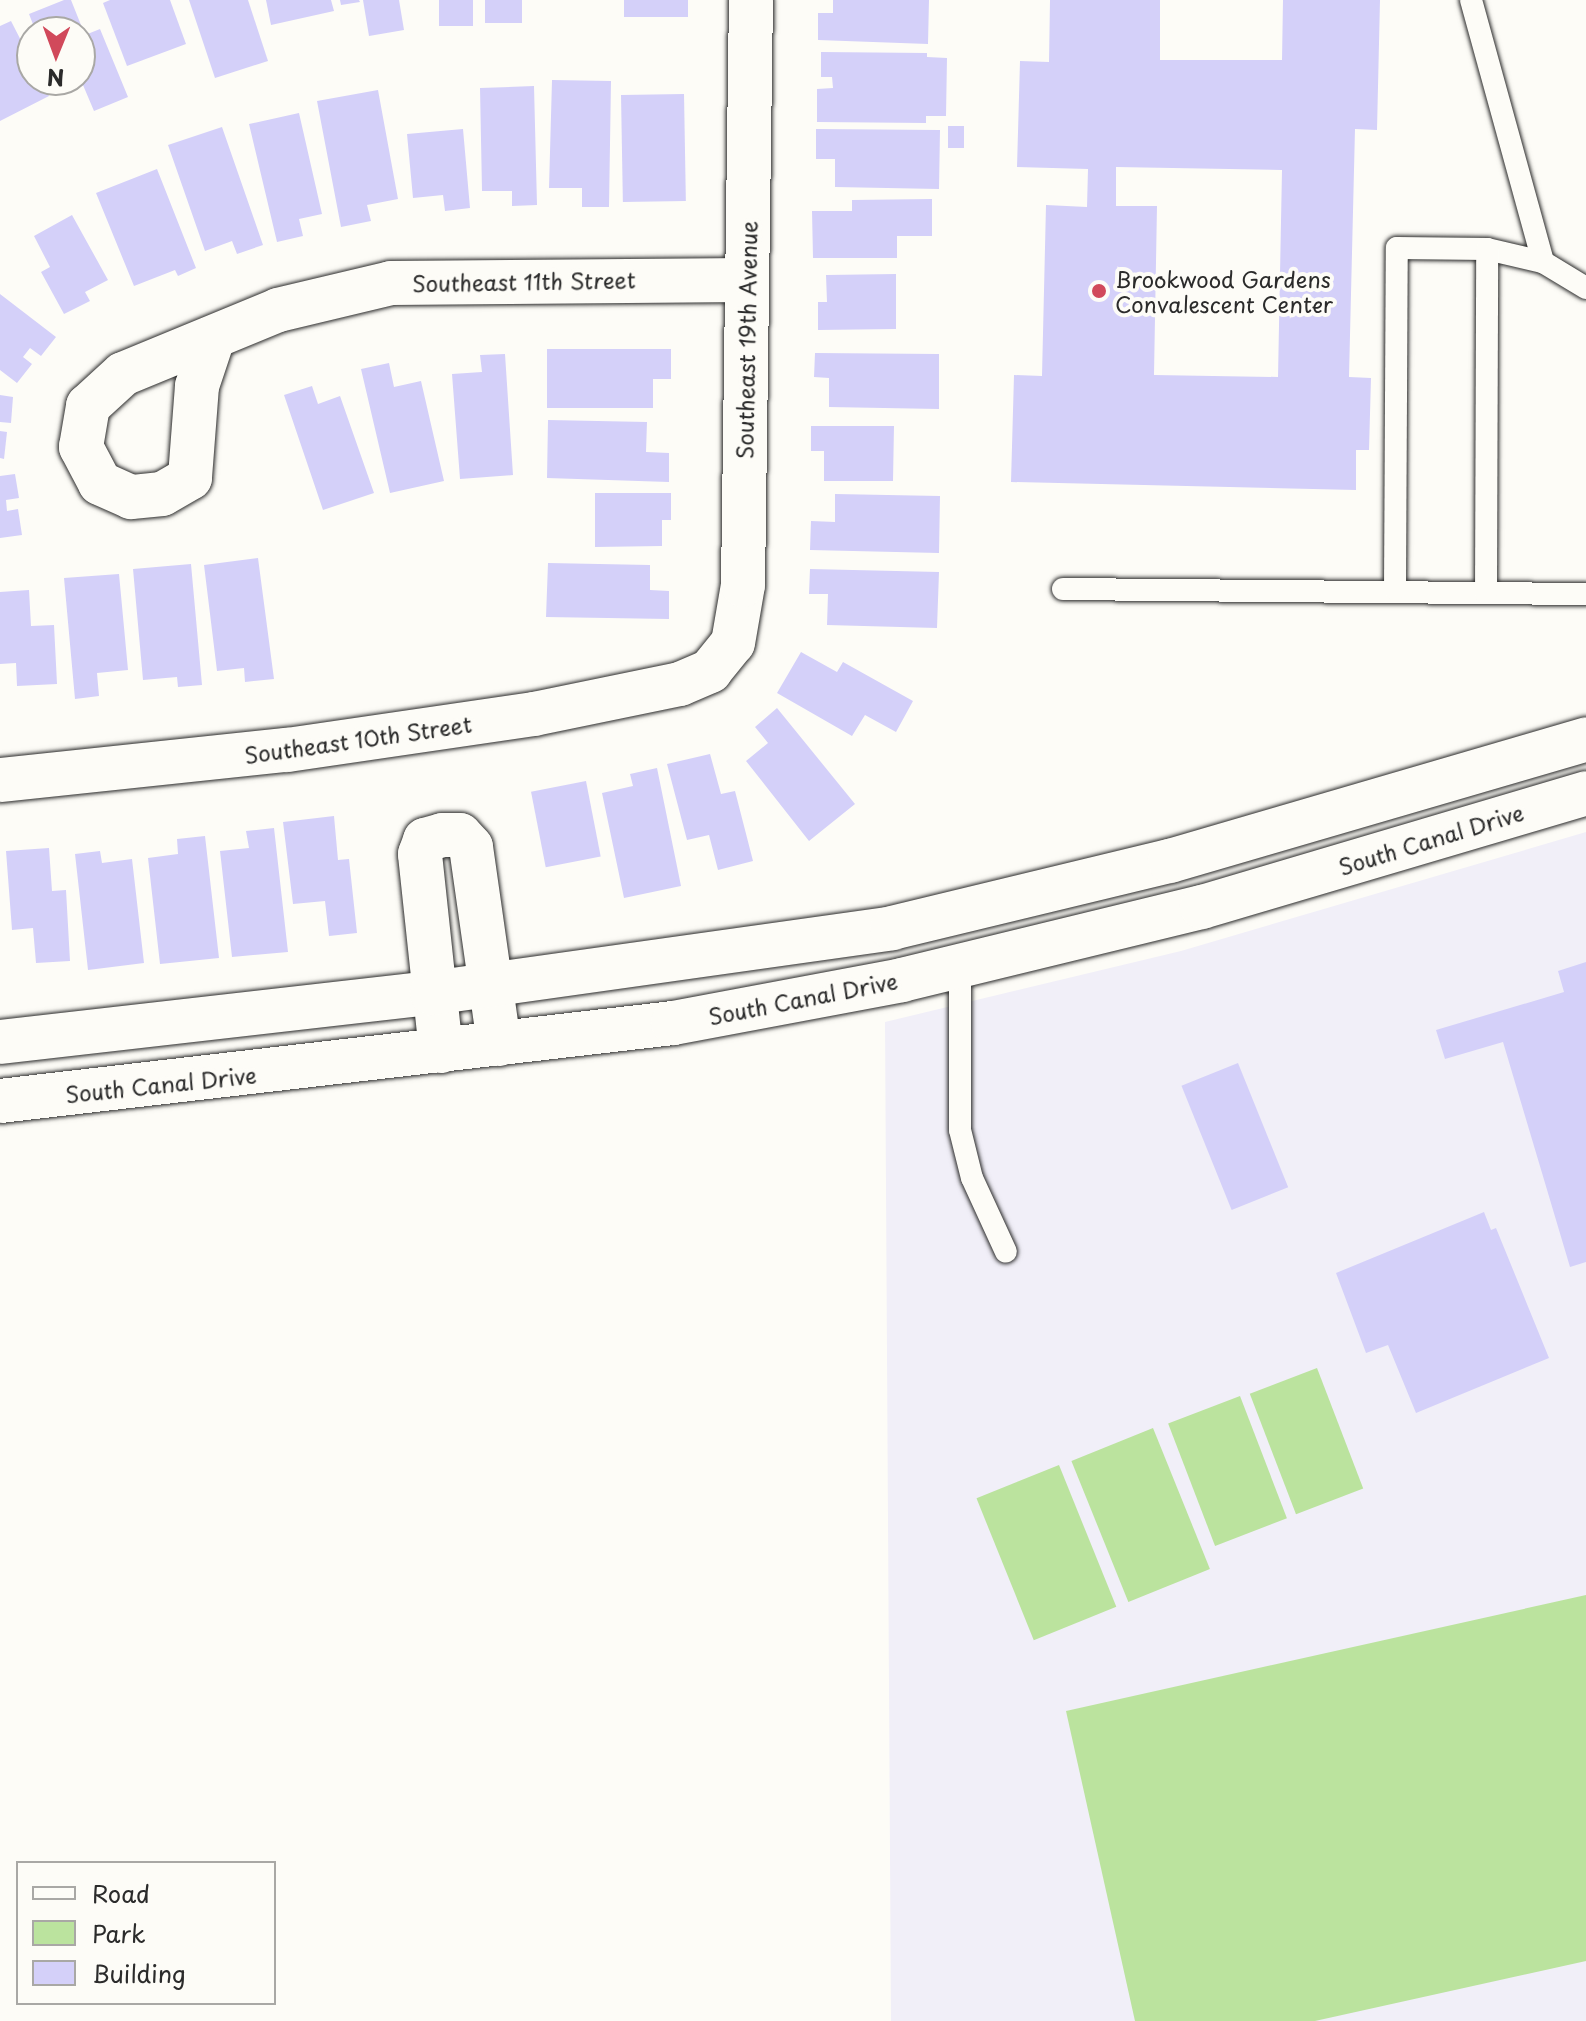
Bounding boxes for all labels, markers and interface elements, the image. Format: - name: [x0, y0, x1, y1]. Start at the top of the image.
- north arrow: [16, 16, 96, 96]
- text: N: [47, 62, 65, 95]
- street label: Southeast 19th Avenue: [731, 221, 761, 459]
- place label: Brookwood Gardens Convalescent Center: [1115, 265, 1334, 316]
- street label: Southeast 11th Street: [411, 266, 637, 296]
- marker: Brookwood Gardens Convalescent Center: [1090, 282, 1108, 300]
- street label: Southeast 10th Street: [242, 710, 474, 768]
- street label: South Canal Drive: [1334, 798, 1528, 880]
- street label: South Canal Drive: [705, 967, 901, 1029]
- street label: South Canal Drive: [63, 1061, 259, 1107]
- legend: [16, 1861, 276, 2005]
- text: Road: [92, 1875, 150, 1911]
- text: Park: [92, 1915, 146, 1951]
- text: Building: [92, 1955, 186, 1991]

